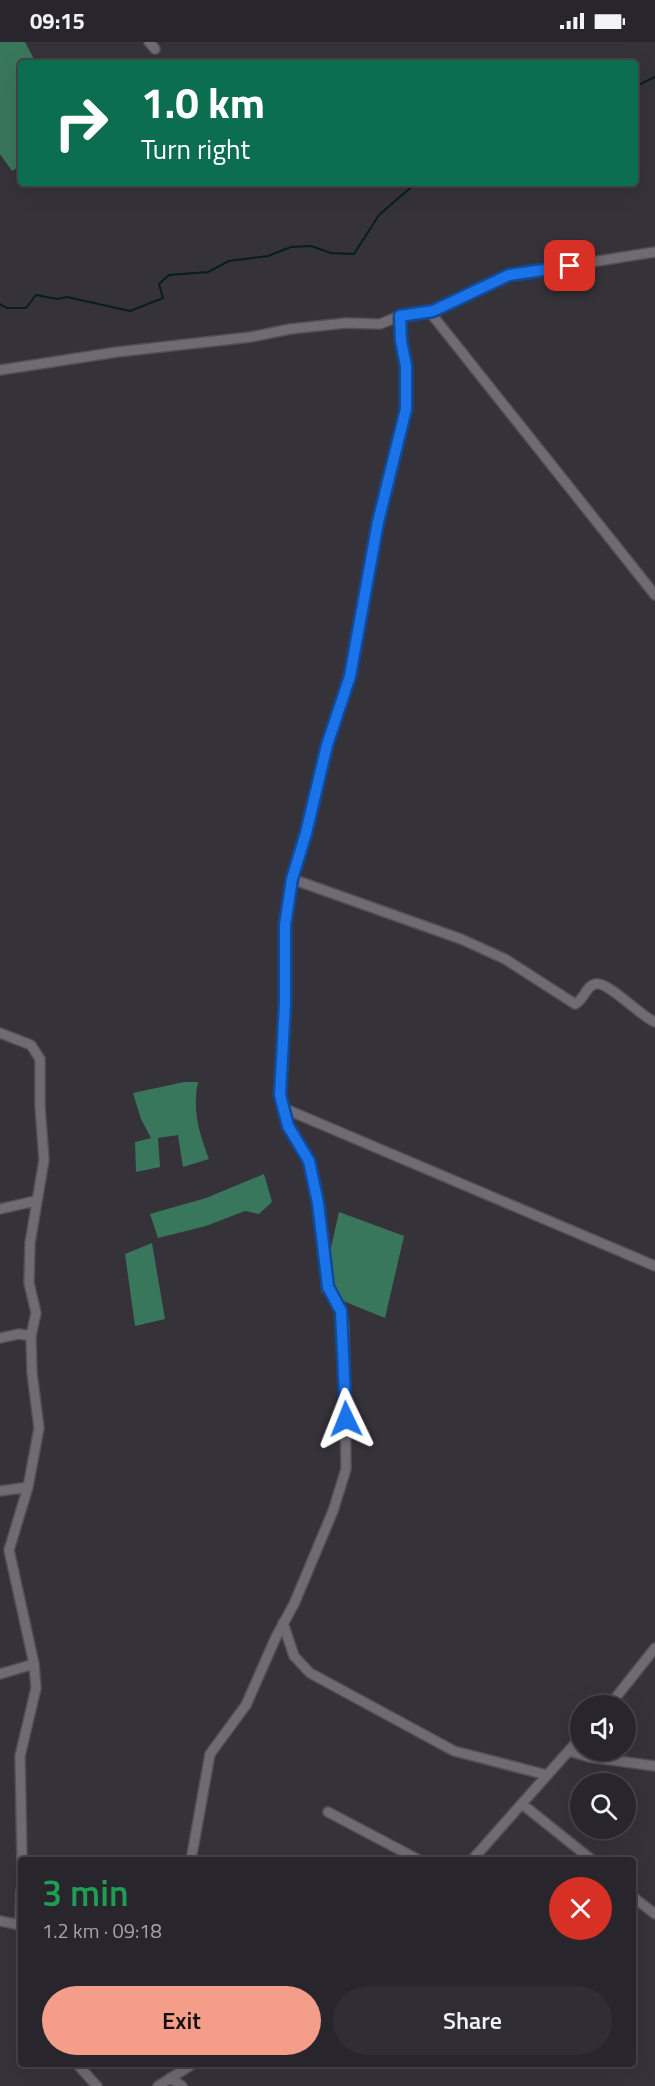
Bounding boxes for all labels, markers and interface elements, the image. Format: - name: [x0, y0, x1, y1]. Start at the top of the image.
- text: 09:15: [30, 4, 85, 38]
- text: 1.0 km: [141, 70, 265, 134]
- icon: right: [42, 84, 120, 162]
- text: Turn right: [141, 128, 250, 169]
- pin: [544, 240, 595, 291]
- icon: arrive: [553, 249, 586, 282]
- position arrow: [314, 1387, 378, 1451]
- map controls: [570, 1695, 636, 1839]
- button: sound: [570, 1695, 636, 1761]
- button: search: [570, 1773, 636, 1839]
- text: 3 min: [42, 1865, 129, 1920]
- button: close: [549, 1877, 612, 1940]
- text: 1.2 km · 09:18: [42, 1915, 162, 1946]
- button: Exit: [42, 1986, 321, 2055]
- button: Share: [333, 1986, 612, 2055]

